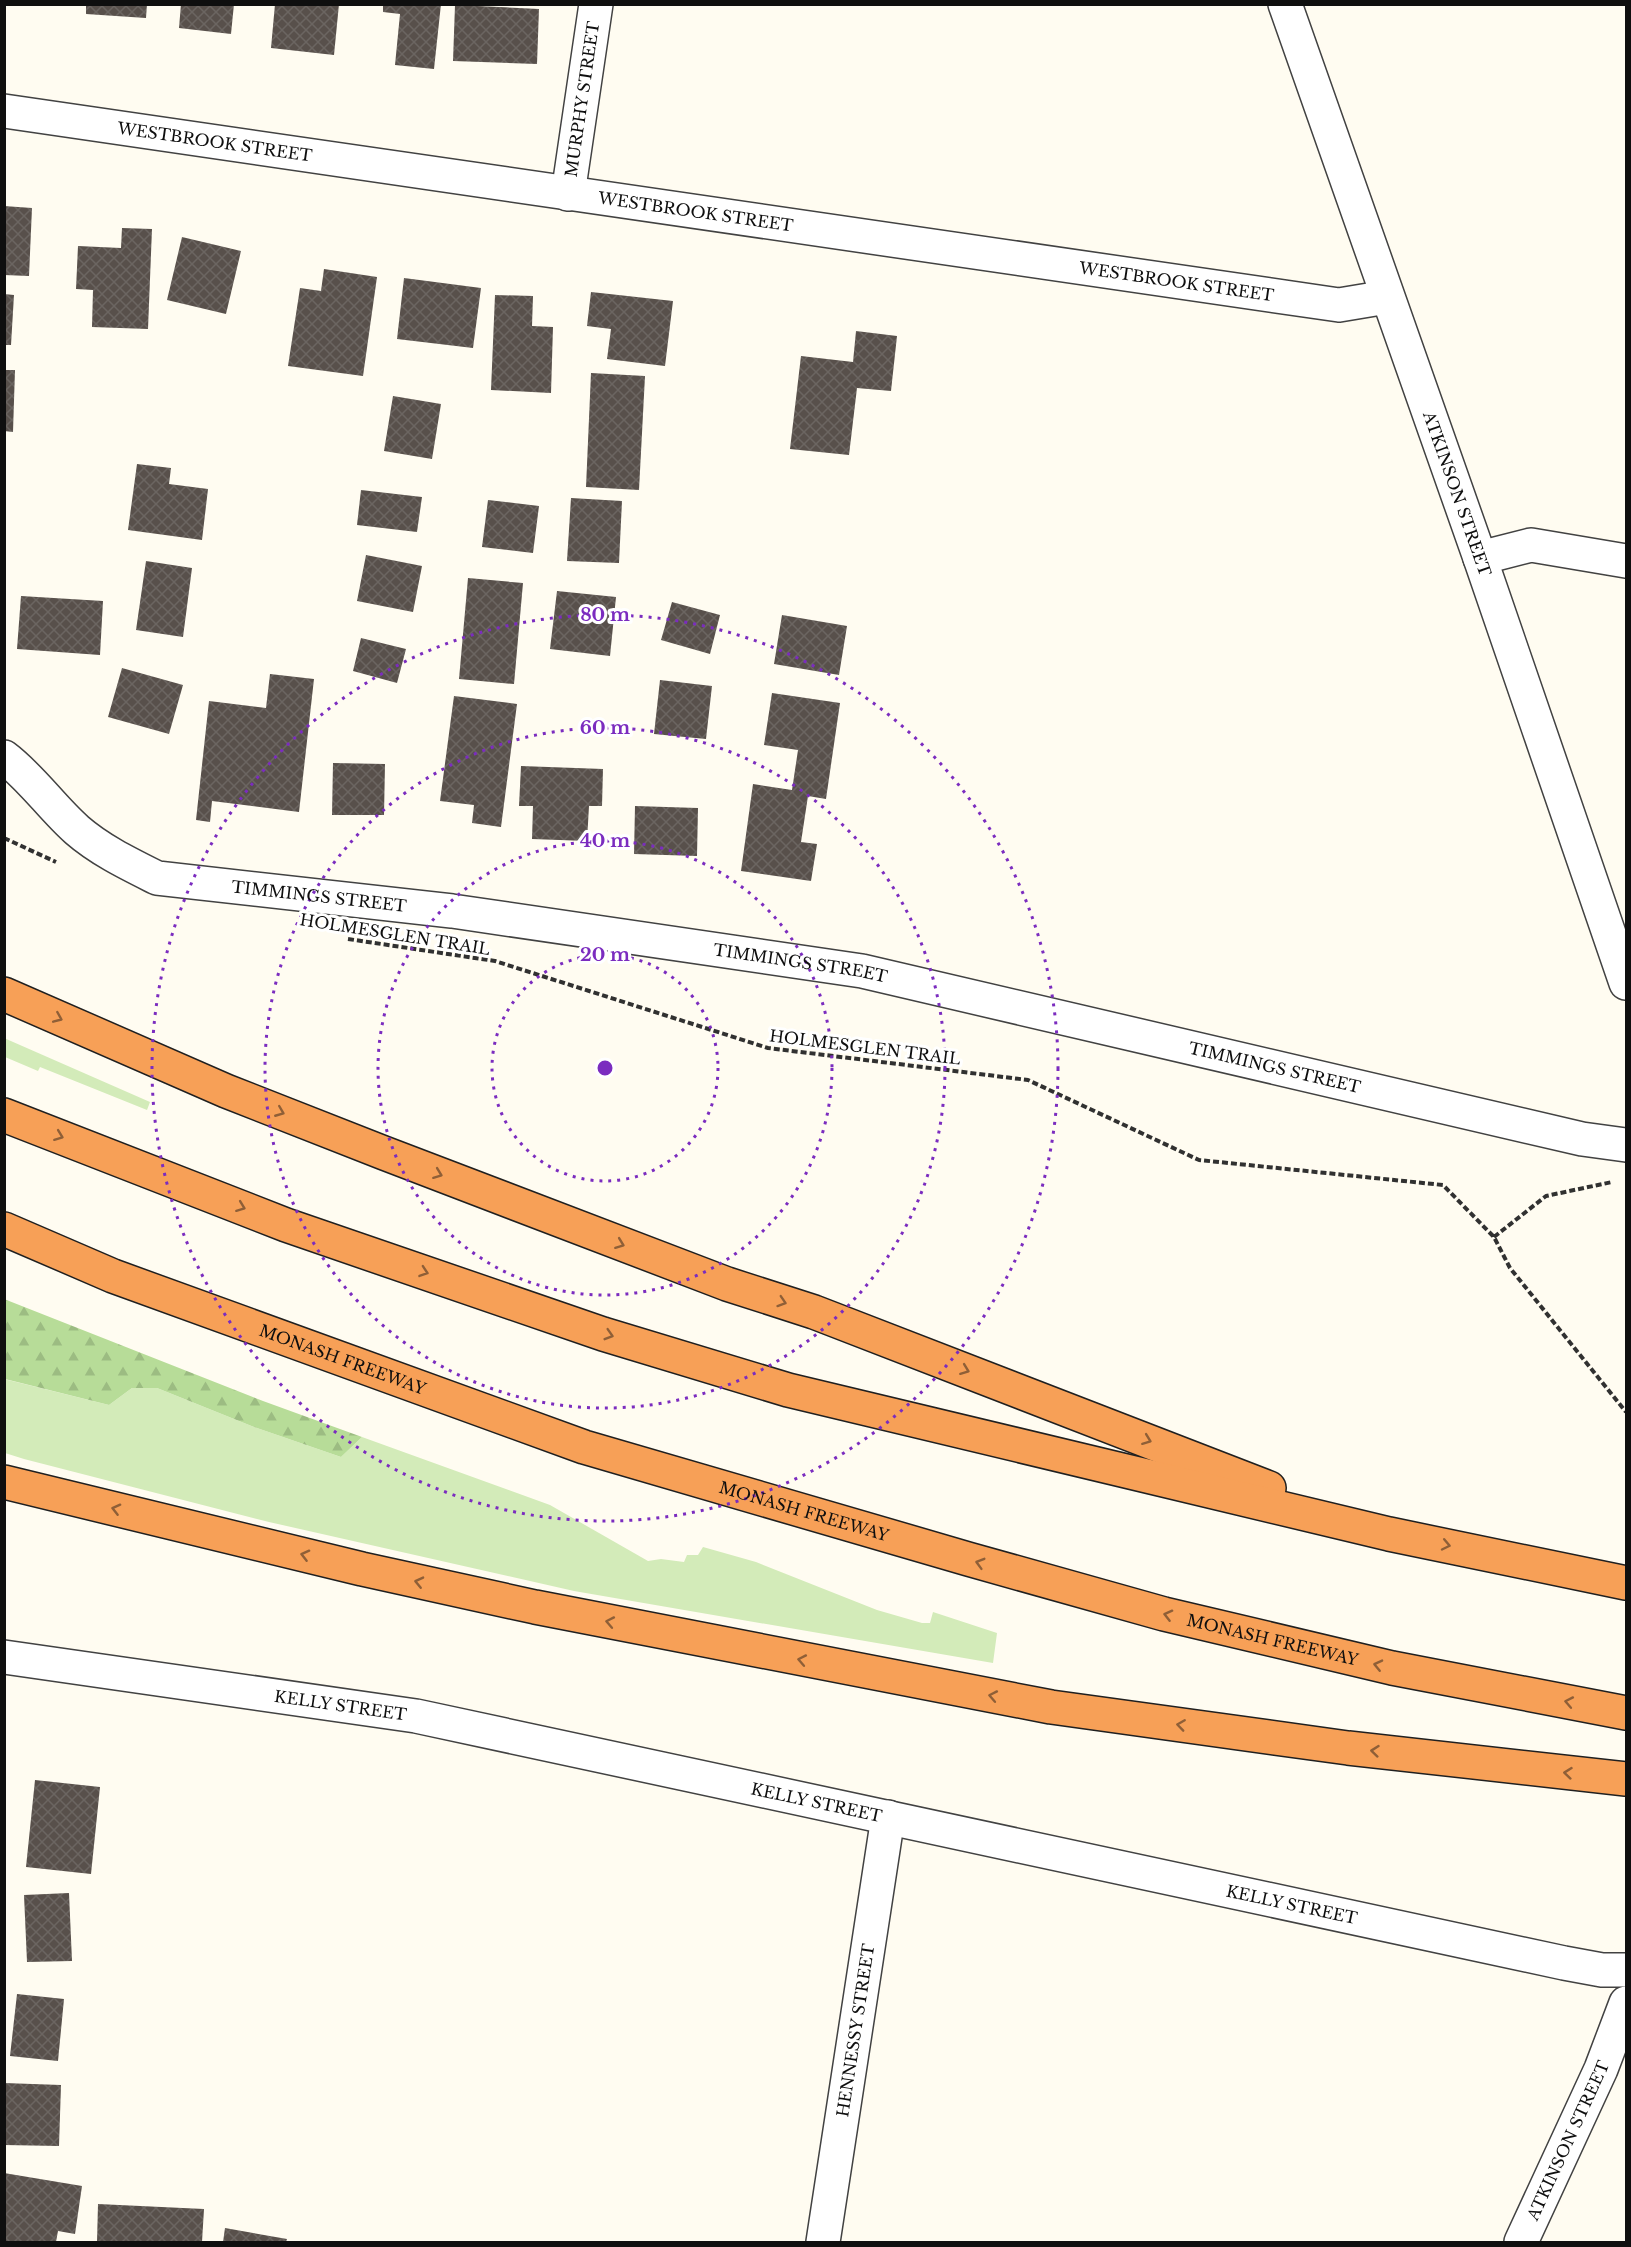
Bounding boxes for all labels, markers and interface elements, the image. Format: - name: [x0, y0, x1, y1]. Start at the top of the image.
- street label: MURPHY STREET: [561, 20, 603, 178]
- street label: WESTBROOK STREET: [115, 117, 314, 166]
- street label: WESTBROOK STREET: [596, 187, 795, 236]
- street label: WESTBROOK STREET: [1077, 257, 1276, 305]
- street label: ATKINSON STREET: [1419, 407, 1496, 579]
- text: 80 m: [580, 604, 630, 626]
- text: 60 m: [580, 717, 630, 739]
- text: 40 m: [580, 830, 630, 852]
- street label: TIMMINGS STREET: [231, 876, 408, 916]
- street label: HOLMESGLEN TRAIL: [298, 909, 492, 959]
- street label: TIMMINGS STREET: [712, 939, 890, 987]
- text: 20 m: [580, 944, 630, 966]
- one-way arrow: [51, 1011, 62, 1023]
- street label: HOLMESGLEN TRAIL: [768, 1025, 962, 1069]
- street label: TIMMINGS STREET: [1187, 1038, 1363, 1097]
- centre of rings: [595, 1058, 615, 1078]
- one-way arrow: [274, 1105, 285, 1117]
- one-way arrow: [53, 1129, 64, 1142]
- one-way arrow: [432, 1167, 443, 1179]
- one-way arrow: [235, 1200, 245, 1213]
- one-way arrow: [614, 1237, 625, 1249]
- one-way arrow: [418, 1265, 429, 1278]
- one-way arrow: [776, 1295, 787, 1307]
- street label: MONASH FREEWAY: [257, 1320, 429, 1399]
- one-way arrow: [603, 1328, 614, 1340]
- one-way arrow: [959, 1363, 970, 1376]
- one-way arrow: [1141, 1433, 1152, 1446]
- street label: MONASH FREEWAY: [717, 1477, 891, 1545]
- one-way arrow: [111, 1503, 121, 1516]
- one-way arrow: [1441, 1538, 1451, 1551]
- one-way arrow: [301, 1549, 311, 1562]
- one-way arrow: [975, 1557, 985, 1570]
- one-way arrow: [415, 1576, 425, 1589]
- one-way arrow: [1163, 1609, 1173, 1622]
- street label: MONASH FREEWAY: [1185, 1610, 1361, 1670]
- one-way arrow: [606, 1616, 616, 1629]
- one-way arrow: [797, 1654, 807, 1667]
- one-way arrow: [1373, 1659, 1383, 1672]
- street label: KELLY STREET: [273, 1686, 408, 1725]
- one-way arrow: [988, 1690, 998, 1703]
- one-way arrow: [1564, 1696, 1574, 1709]
- one-way arrow: [1177, 1720, 1186, 1732]
- one-way arrow: [1370, 1745, 1379, 1758]
- one-way arrow: [1564, 1767, 1573, 1779]
- street label: KELLY STREET: [749, 1778, 884, 1826]
- street label: KELLY STREET: [1224, 1881, 1359, 1928]
- street label: HENNESSY STREET: [832, 1942, 878, 2118]
- street label: ATKINSON STREET: [1522, 2058, 1613, 2224]

